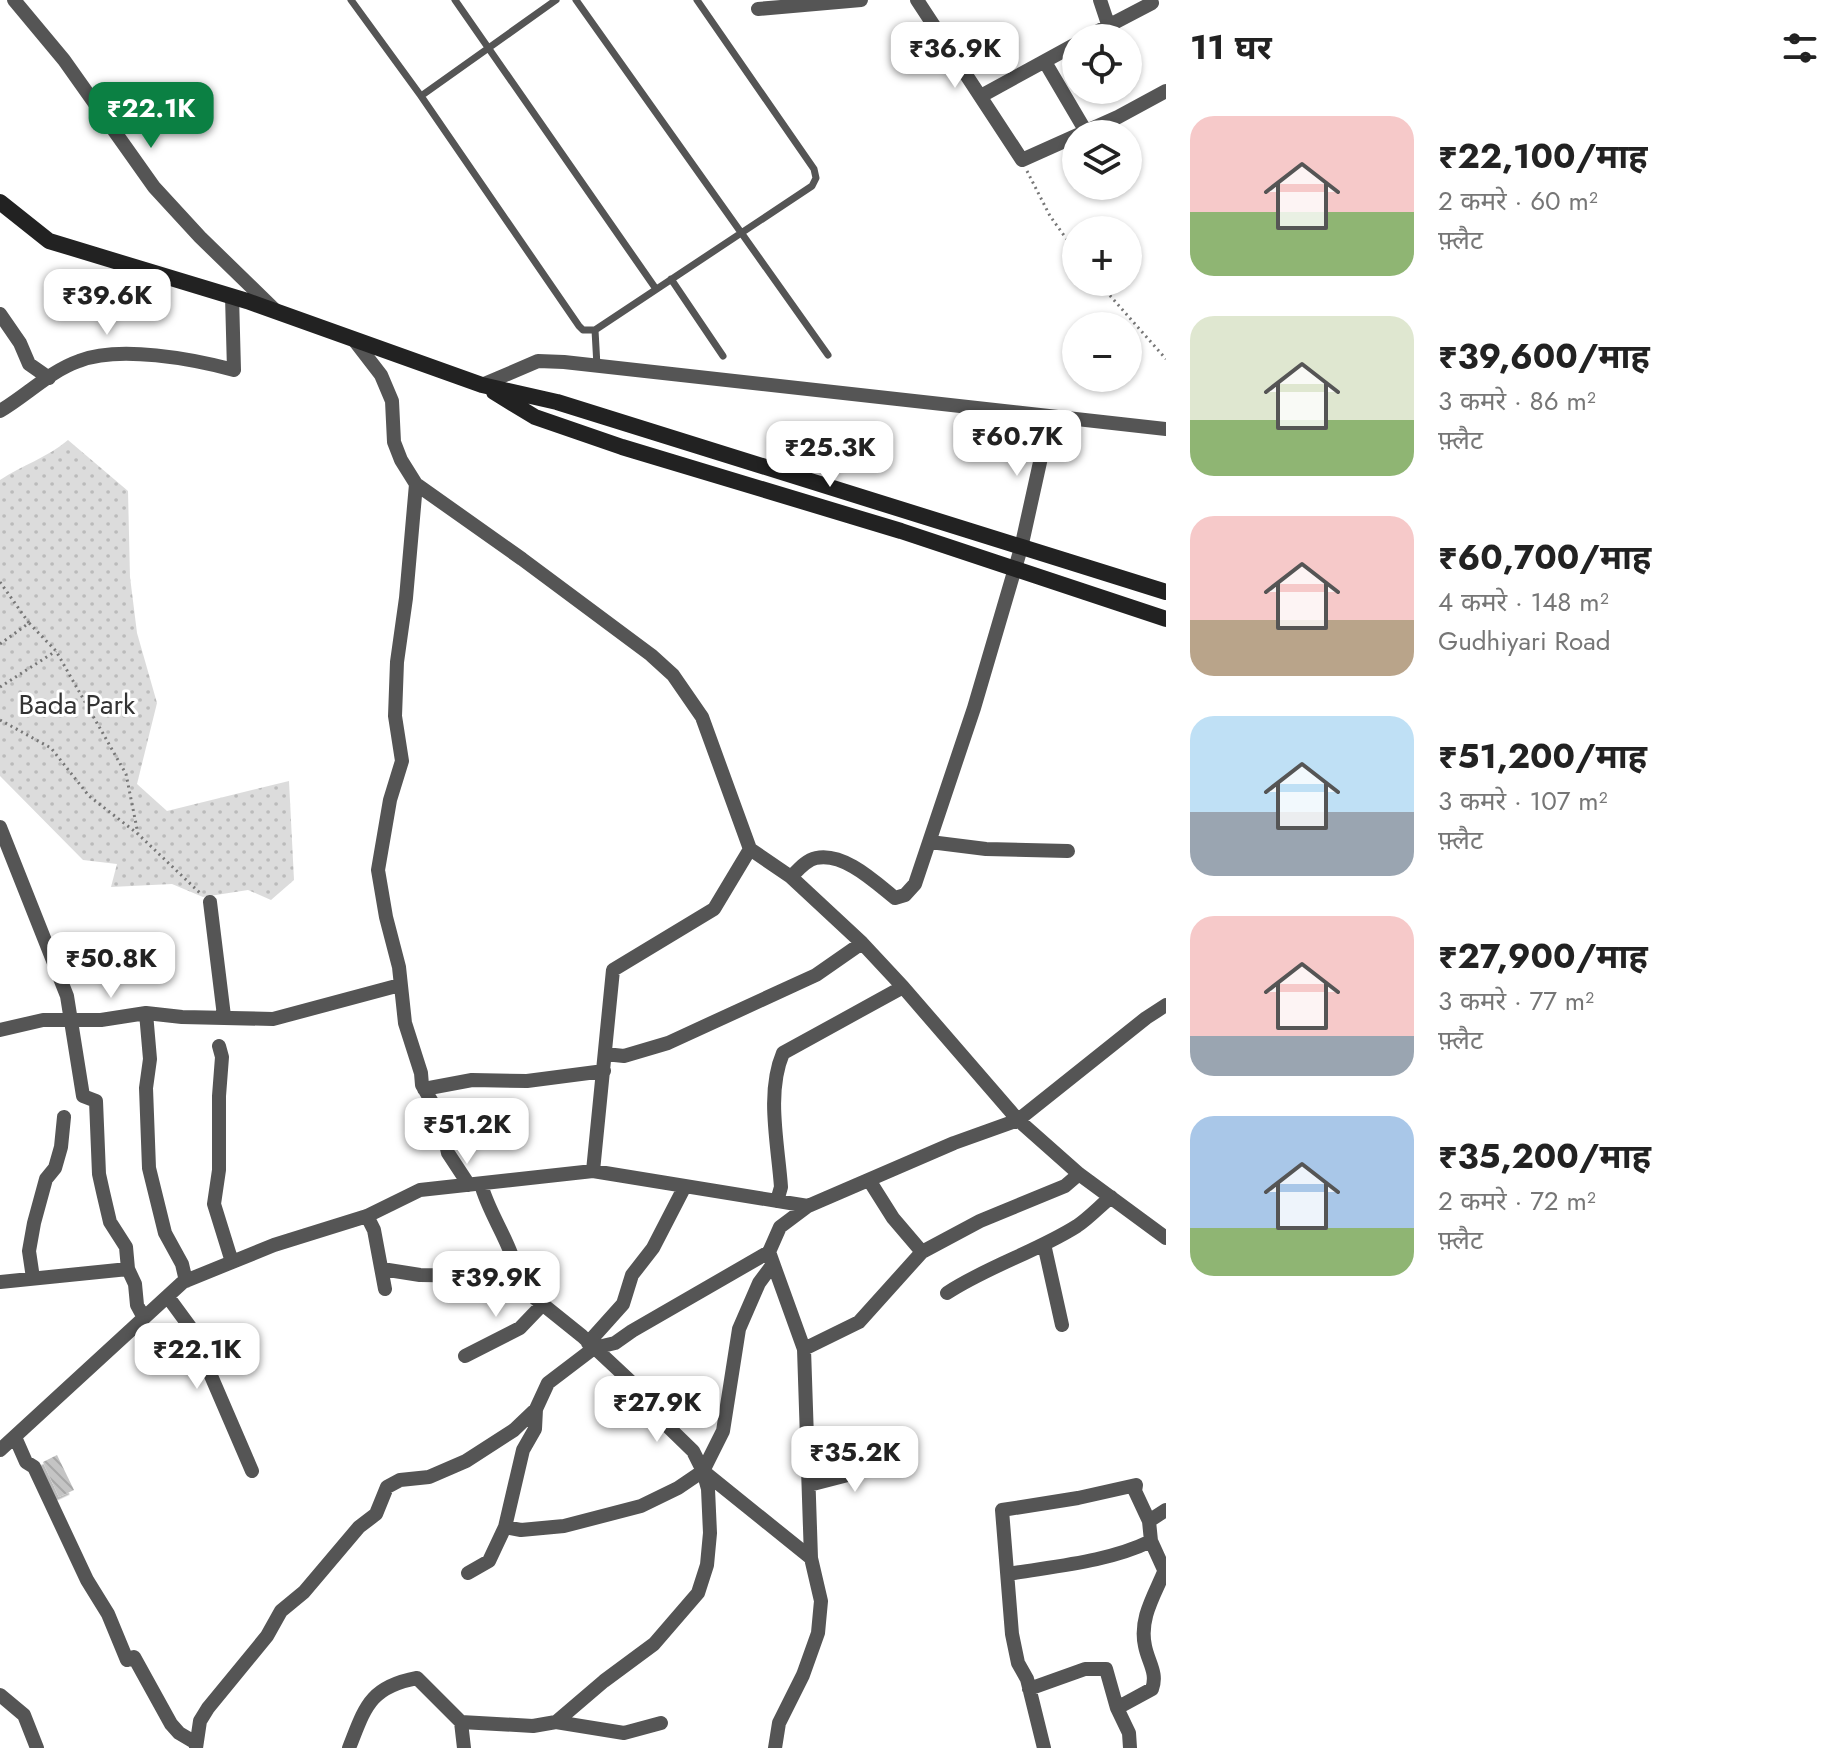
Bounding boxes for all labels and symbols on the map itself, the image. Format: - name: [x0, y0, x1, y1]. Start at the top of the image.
- pin: ₹36.9K: [890, 22, 1020, 90]
- pin: ₹22.1K: [86, 82, 216, 150]
- pin: ₹39.6K: [42, 269, 172, 337]
- pin: ₹60.7K: [952, 410, 1082, 478]
- pin: ₹25.3K: [765, 421, 895, 489]
- park label: Bada Park: [19, 684, 136, 725]
- pin: ₹50.8K: [46, 932, 176, 1000]
- pin: ₹51.2K: [402, 1098, 532, 1166]
- pin: ₹39.9K: [431, 1251, 561, 1319]
- pin: ₹22.1K: [132, 1323, 262, 1391]
- pin: ₹27.9K: [592, 1376, 722, 1444]
- pin: ₹35.2K: [790, 1426, 920, 1494]

